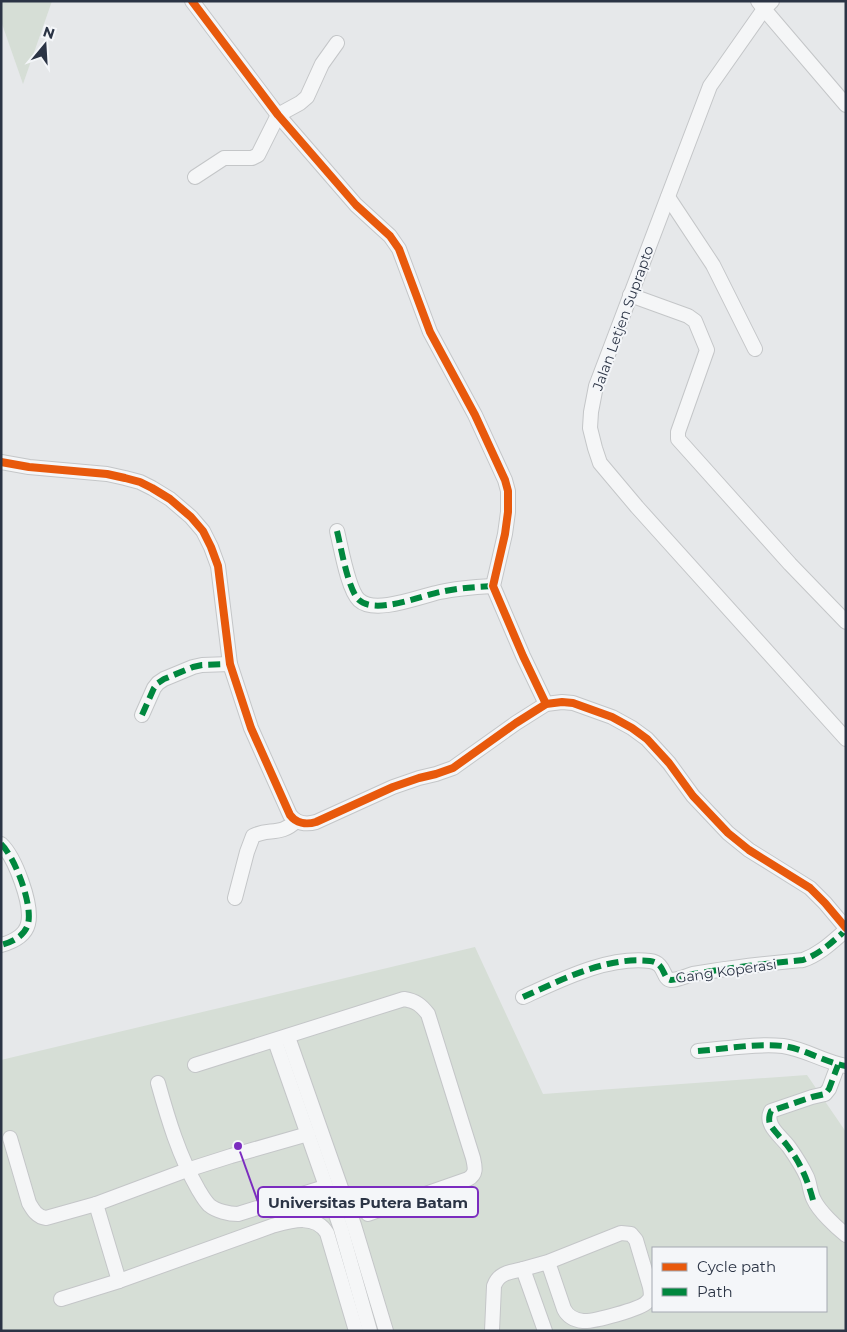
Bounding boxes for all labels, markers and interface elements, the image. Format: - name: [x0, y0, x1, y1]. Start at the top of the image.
- north arrow: [20, 20, 70, 70]
- text: N: [41, 22, 57, 43]
- street label: Jalan Letjen Suprapto: [588, 243, 658, 394]
- street label: Gang Koperasi: [674, 955, 778, 987]
- callout: Universitas Putera Batam: [258, 1187, 478, 1217]
- text: Universitas Putera Batam: [268, 1193, 468, 1212]
- legend: [652, 1247, 827, 1312]
- text: Cycle path: [697, 1257, 776, 1276]
- text: Path: [697, 1282, 733, 1301]

